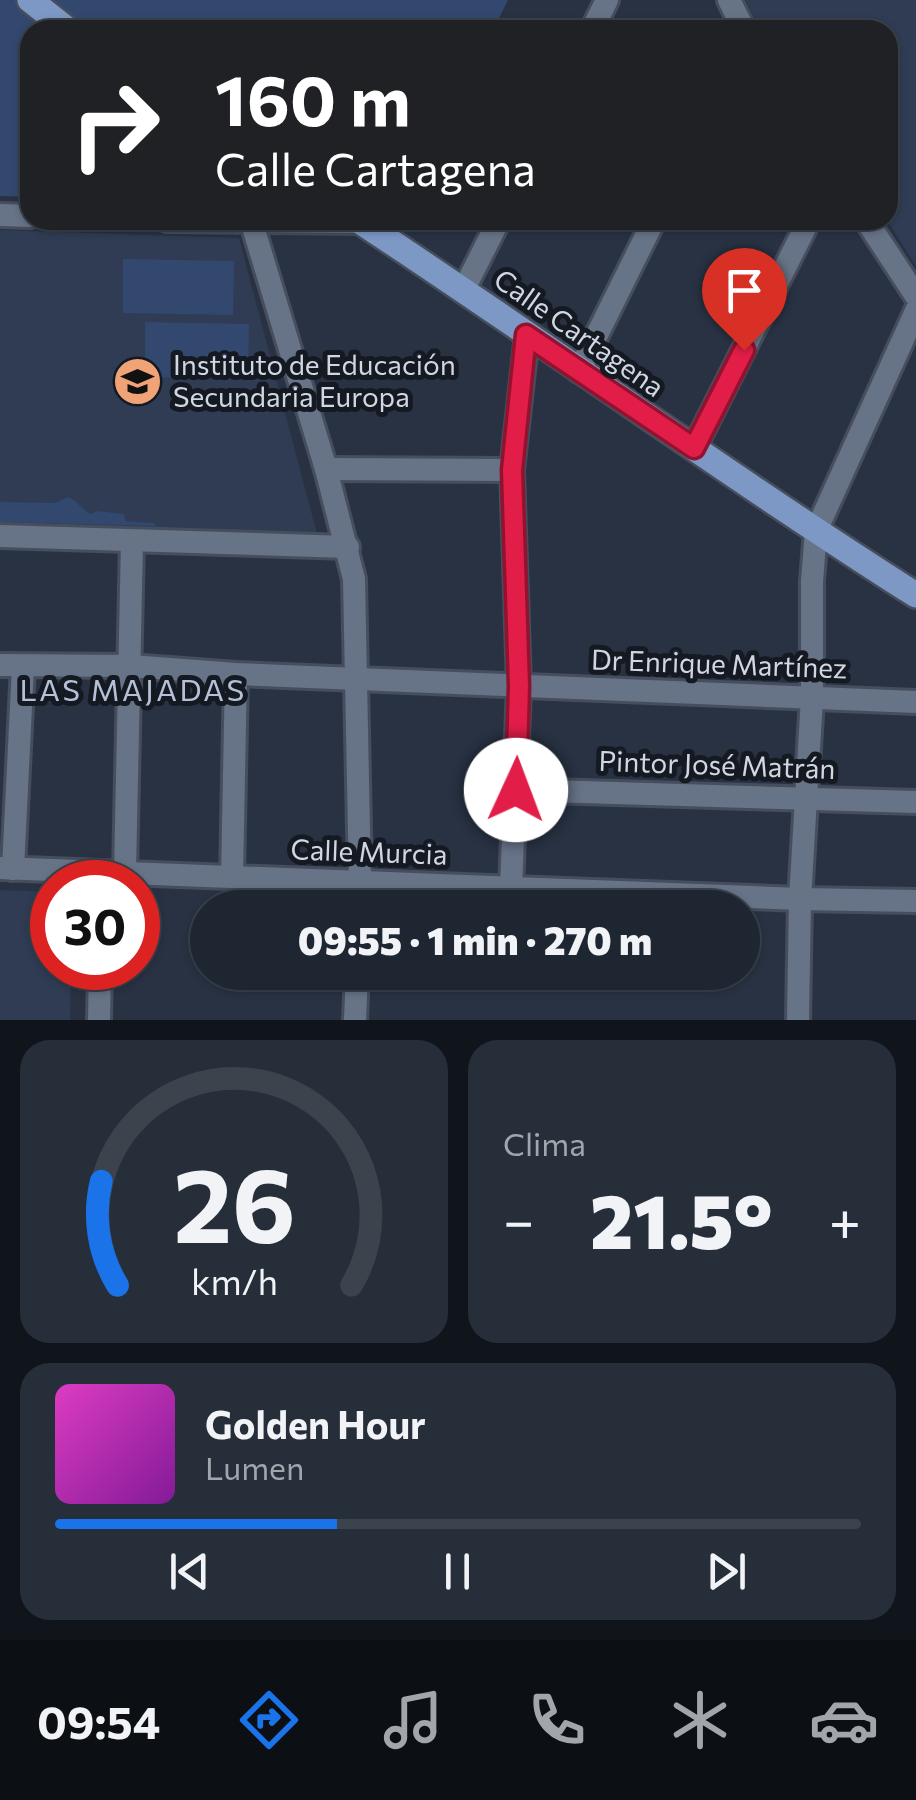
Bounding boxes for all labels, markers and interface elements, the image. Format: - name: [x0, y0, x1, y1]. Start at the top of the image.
- text: 160 m: [215, 55, 411, 140]
- icon: right: [50, 60, 180, 190]
- text: Calle Cartagena: [215, 140, 536, 195]
- pin: [702, 248, 787, 351]
- street label: Calle Cartagena: [488, 261, 671, 403]
- icon: arrive: [717, 263, 772, 318]
- place label: Instituto de Educación Secundaria Europa: [173, 347, 456, 413]
- school or university icon: Instituto de Educación Secundaria Europa: [112, 355, 164, 407]
- street label: Dr Enrique Martínez: [590, 642, 848, 684]
- district label: LAS MAJADAS: [19, 670, 247, 707]
- position arrow: [464, 738, 568, 842]
- street label: Pintor José Matrán: [598, 743, 836, 785]
- street label: Calle Murcia: [290, 831, 448, 871]
- speed limit sign: 30: [30, 860, 160, 990]
- text: 09:55 · 1 min · 270 m: [298, 916, 652, 963]
- text: Clima: [503, 1123, 586, 1163]
- text: 26: [173, 1137, 295, 1264]
- text: 21.5°: [590, 1173, 773, 1264]
- text: −: [503, 1185, 534, 1252]
- text: +: [829, 1185, 861, 1252]
- text: km/h: [191, 1259, 277, 1302]
- text: Golden Hour: [205, 1400, 426, 1447]
- text: Lumen: [205, 1447, 304, 1487]
- icon: previous: [162, 1544, 217, 1599]
- icon: pause: [430, 1544, 485, 1599]
- icon: next: [699, 1544, 754, 1599]
- icon: directions: [234, 1685, 304, 1755]
- icon: music: [378, 1685, 448, 1755]
- icon: phone: [522, 1685, 592, 1755]
- icon: climate: [665, 1685, 735, 1755]
- icon: car: [809, 1685, 879, 1755]
- text: 09:54: [37, 1693, 160, 1748]

